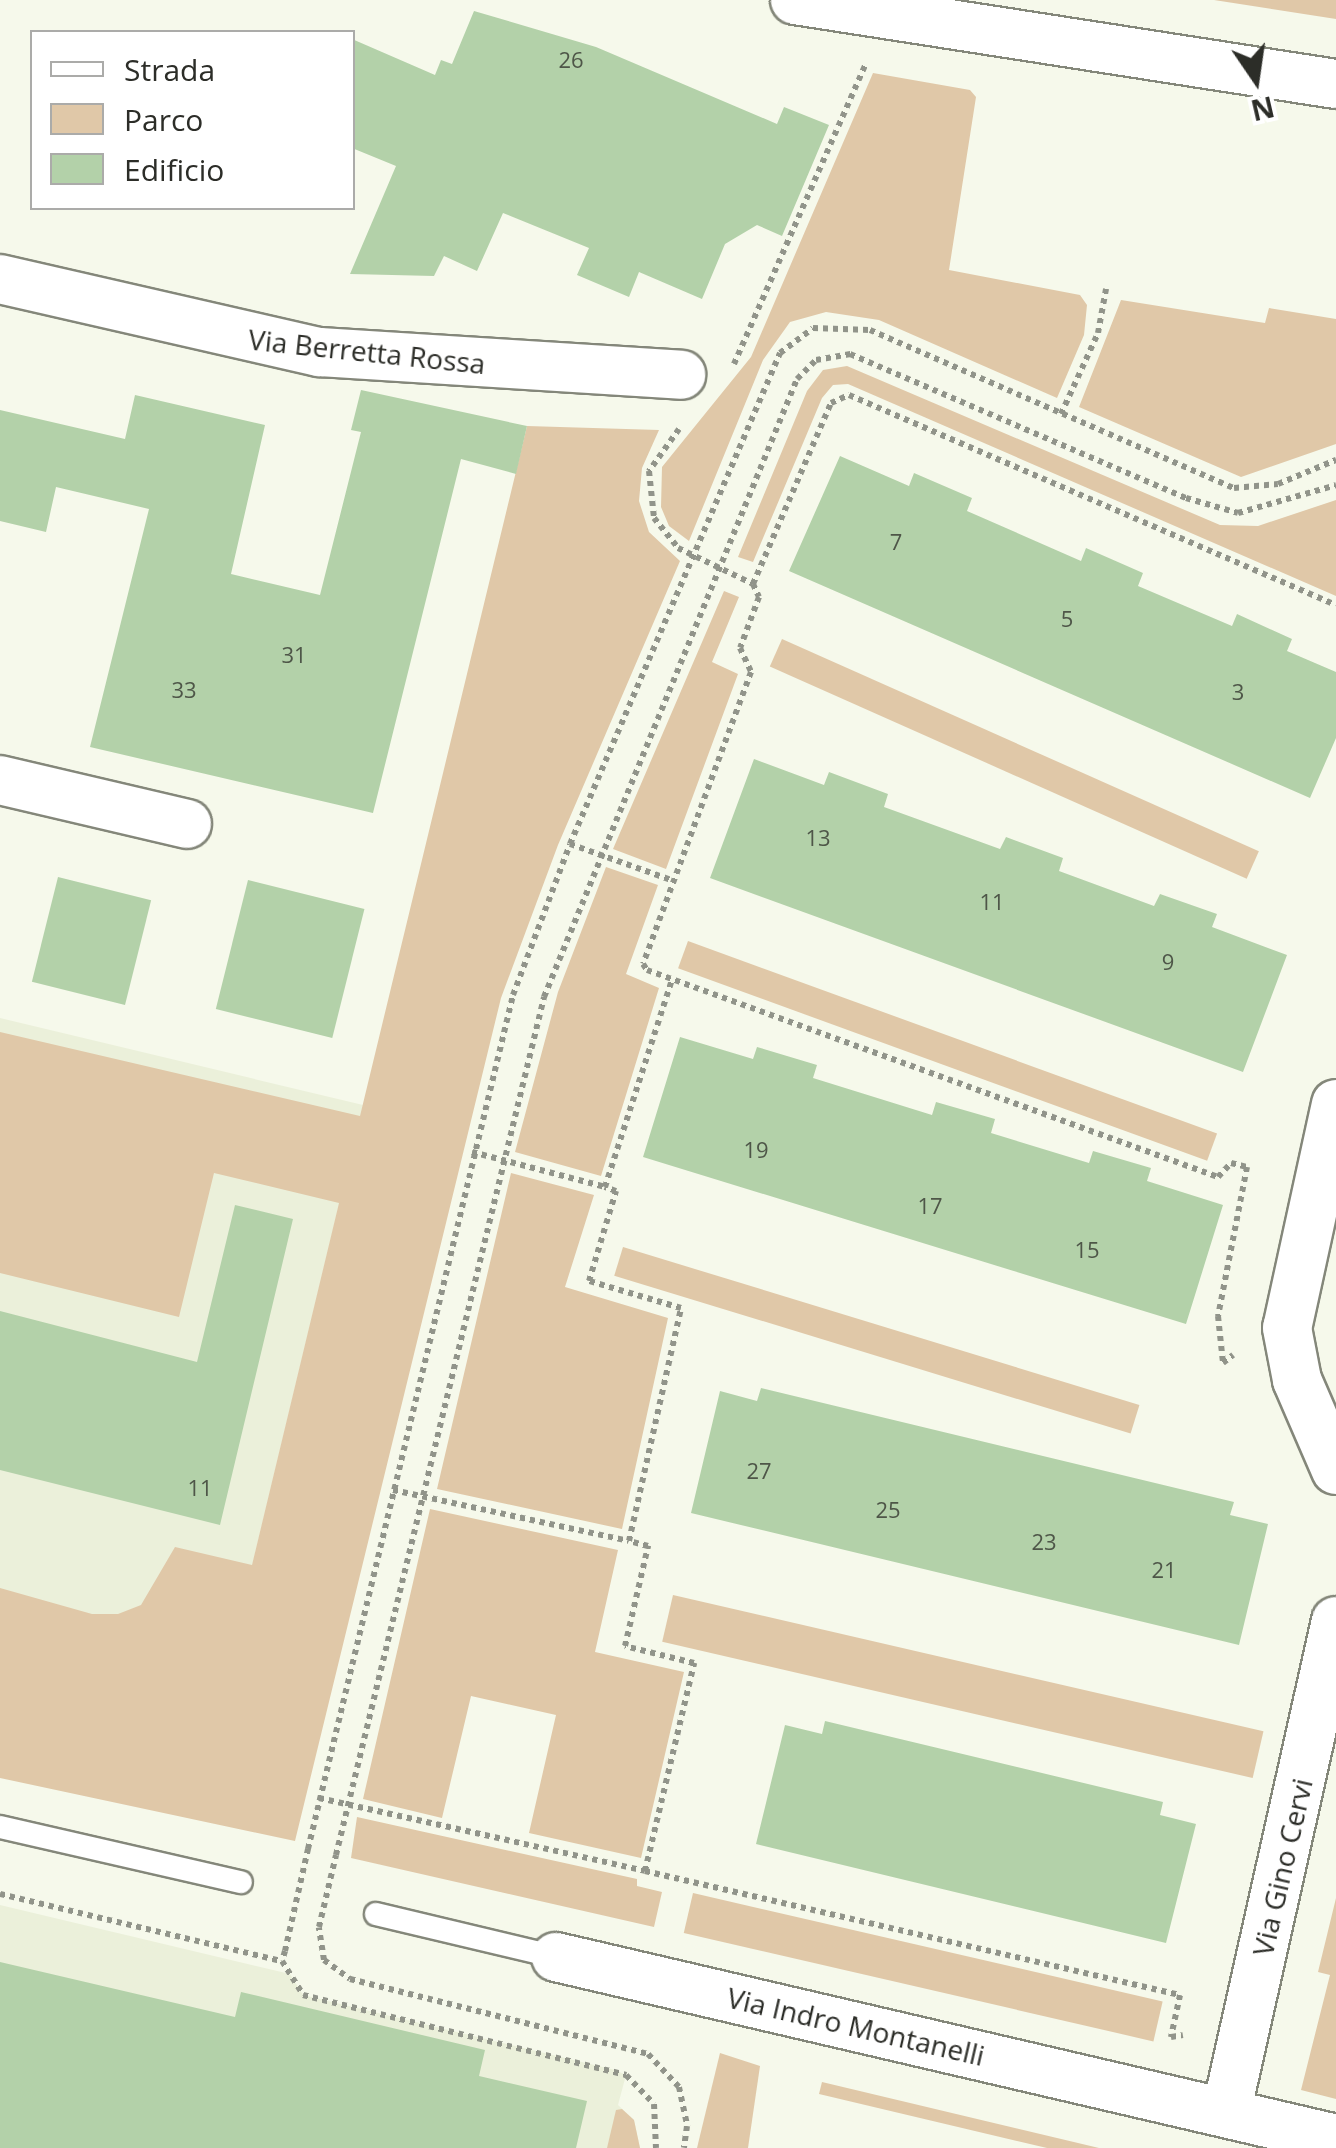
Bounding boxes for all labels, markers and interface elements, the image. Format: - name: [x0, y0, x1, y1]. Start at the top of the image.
- legend: [30, 30, 355, 210]
- north arrow: [1206, 30, 1306, 130]
- house number: 26: [558, 47, 584, 73]
- text: Strada: [124, 49, 215, 90]
- text: N: [1247, 88, 1278, 130]
- text: Parco: [124, 99, 203, 140]
- text: Edificio: [124, 149, 224, 190]
- street label: Via Berretta Rossa: [247, 322, 487, 380]
- house number: 7: [890, 529, 902, 555]
- house number: 5: [1061, 606, 1073, 632]
- house number: 31: [281, 642, 307, 668]
- house number: 33: [171, 677, 197, 703]
- house number: 3: [1232, 679, 1244, 705]
- house number: 13: [805, 825, 831, 851]
- house number: 11: [979, 889, 1005, 915]
- house number: 9: [1162, 949, 1174, 975]
- house number: 19: [743, 1137, 769, 1163]
- house number: 17: [917, 1193, 943, 1219]
- house number: 15: [1074, 1237, 1100, 1263]
- house number: 27: [746, 1458, 772, 1484]
- house number: 11: [187, 1475, 213, 1501]
- house number: 25: [875, 1497, 901, 1523]
- house number: 23: [1031, 1529, 1057, 1555]
- house number: 21: [1151, 1557, 1177, 1583]
- street label: Via Gino Cervi: [1245, 1775, 1319, 1959]
- street label: Via Indro Montanelli: [724, 1980, 988, 2072]

